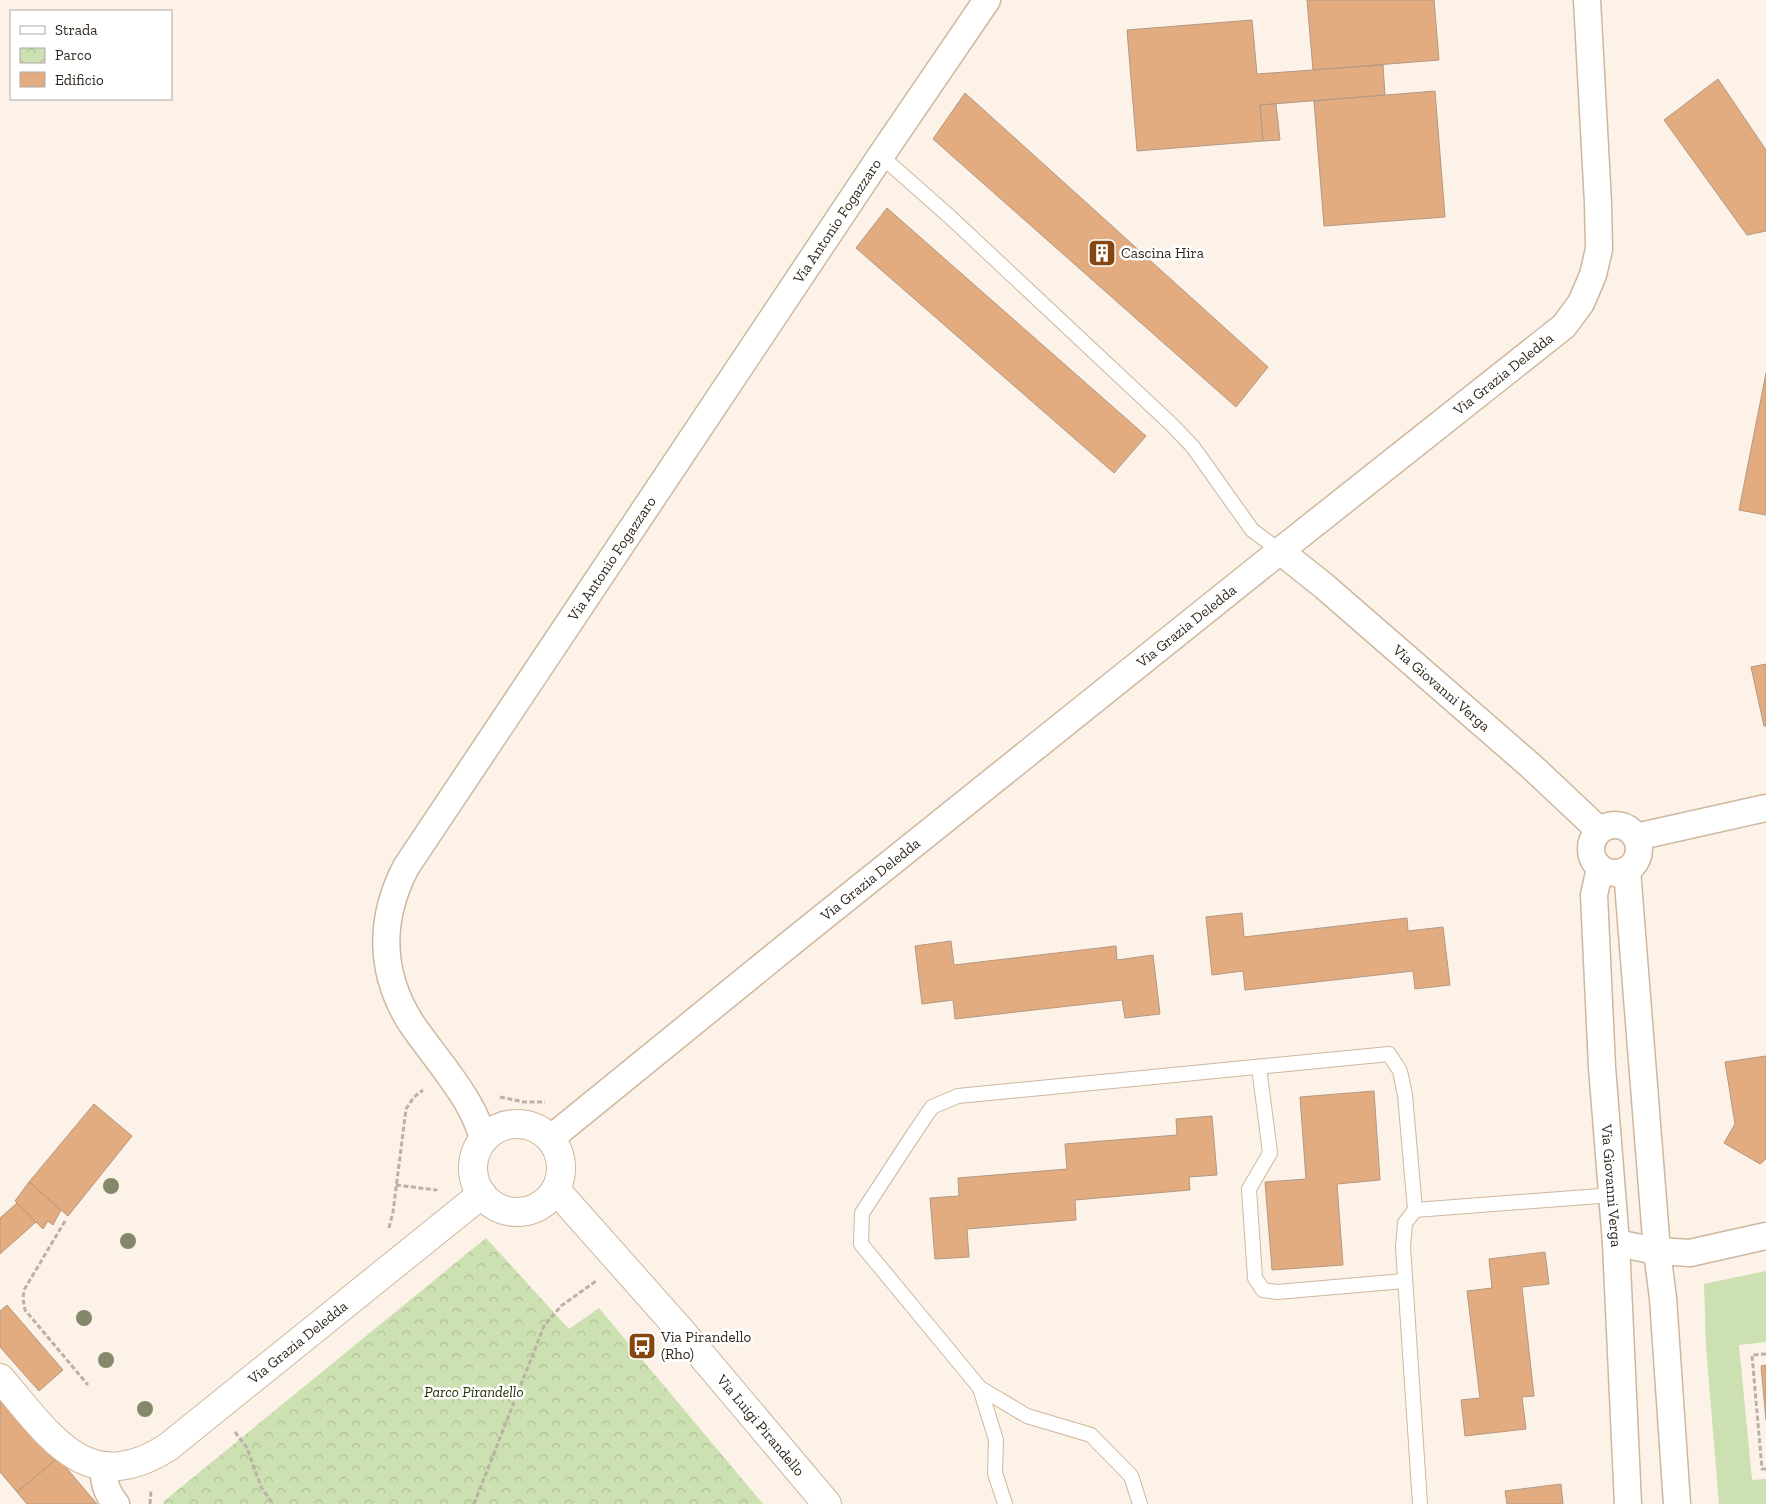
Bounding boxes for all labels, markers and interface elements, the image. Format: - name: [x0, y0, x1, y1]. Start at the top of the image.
- legend: [10, 10, 172, 100]
- text: Strada: [55, 21, 98, 39]
- text: Parco: [55, 46, 92, 64]
- text: Edificio: [55, 71, 104, 89]
- street label: Via Antonio Fogazzaro: [789, 155, 885, 288]
- building icon: Cascina Hira: [1087, 238, 1117, 268]
- place label: Cascina Hira: [1121, 244, 1204, 262]
- street label: Via Grazia Deledda: [1449, 329, 1557, 420]
- street label: Via Antonio Fogazzaro: [563, 493, 660, 625]
- street label: Via Grazia Deledda: [1132, 581, 1240, 672]
- street label: Via Giovanni Verga: [1388, 640, 1494, 735]
- street label: Via Grazia Deledda: [816, 834, 924, 925]
- street label: Via Giovanni Verga: [1598, 1123, 1625, 1248]
- street label: Via Grazia Deledda: [244, 1297, 351, 1389]
- place label: Via Pirandello (Rho): [660, 1328, 751, 1363]
- bus stop icon: Via Pirandello (Rho): [627, 1331, 657, 1361]
- street label: Via Luigi Pirandello: [712, 1370, 809, 1480]
- park label: Parco Pirandello: [424, 1383, 524, 1401]

